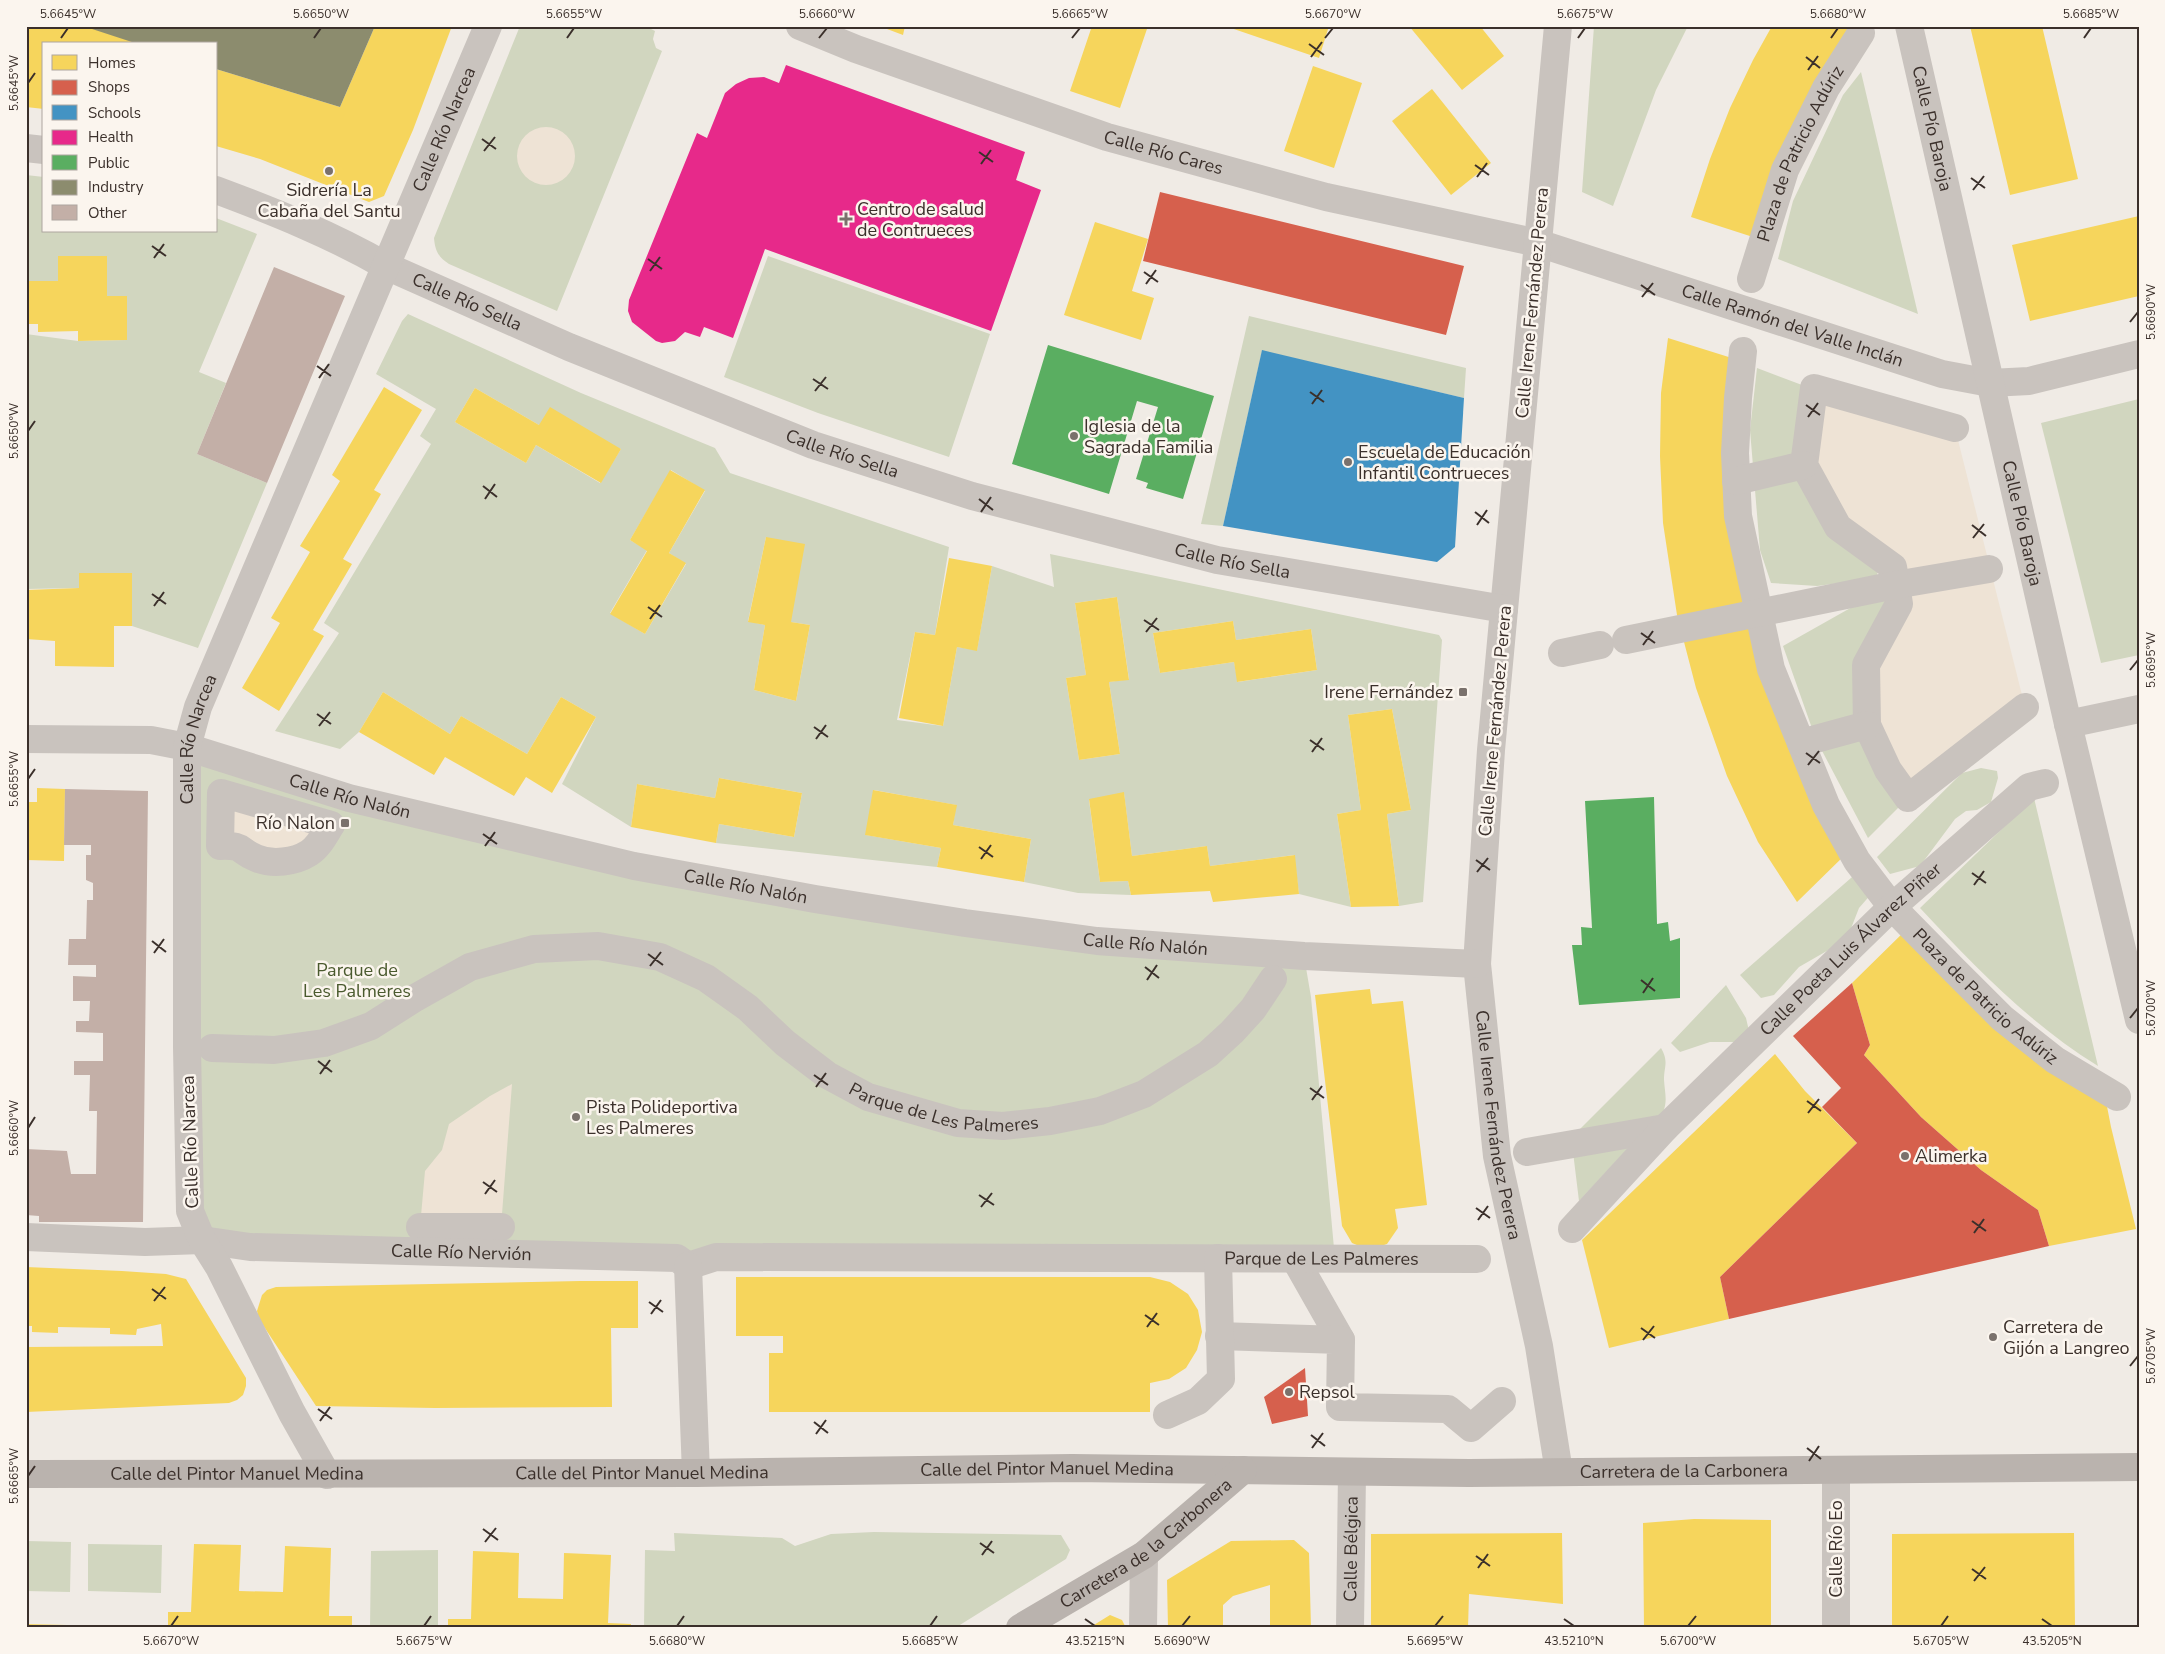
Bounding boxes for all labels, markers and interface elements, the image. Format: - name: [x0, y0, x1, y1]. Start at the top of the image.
- text: 5.6645°W: [40, 6, 96, 22]
- text: 5.6650°W: [293, 6, 349, 22]
- text: 5.6655°W: [546, 6, 602, 22]
- text: 5.6660°W: [799, 6, 855, 22]
- text: 5.6665°W: [1052, 6, 1108, 22]
- text: 5.6670°W: [1305, 6, 1361, 22]
- text: 5.6675°W: [1557, 6, 1613, 22]
- text: 5.6680°W: [1810, 6, 1866, 22]
- text: 5.6685°W: [2063, 6, 2119, 22]
- legend: [42, 42, 218, 232]
- text: Homes: [88, 53, 136, 73]
- text: 5.6645°W: [6, 55, 22, 111]
- street label: Plaza de Patricio Adúriz: [1751, 61, 1849, 245]
- street label: Calle Río Narcea: [407, 63, 481, 196]
- street label: Calle Pío Baroja: [1906, 63, 1958, 194]
- text: Shops: [88, 77, 130, 97]
- text: Schools: [88, 103, 141, 123]
- street label: Calle Río Cares: [1101, 125, 1226, 180]
- text: Health: [88, 127, 133, 147]
- text: Public: [88, 153, 129, 173]
- marker: Sidrería La Cabaña del Santu: [323, 165, 335, 177]
- text: Industry: [88, 177, 144, 197]
- place label: Sidrería La Cabaña del Santu: [257, 178, 401, 223]
- street label: Calle Irene Fernández Perera: [1510, 186, 1554, 420]
- place label: Centro de salud de Contrueces: [857, 197, 984, 242]
- text: Other: [88, 203, 127, 223]
- marker: Centro de salud de Contrueces: [839, 212, 853, 226]
- street label: Calle Río Sella: [408, 267, 526, 337]
- street label: Calle Ramón del Valle Inclán: [1678, 278, 1907, 373]
- text: 5.6690°W: [2143, 284, 2159, 340]
- text: 5.6650°W: [6, 403, 22, 459]
- place label: Iglesia de la Sagrada Familia: [1084, 414, 1213, 459]
- street label: Calle Río Sella: [782, 423, 902, 484]
- marker: Iglesia de la Sagrada Familia: [1068, 430, 1080, 442]
- place label: Escuela de Educación Infantil Contrueces: [1358, 440, 1531, 485]
- marker: Escuela de Educación Infantil Contrueces: [1342, 456, 1354, 468]
- street label: Calle Pío Baroja: [1996, 458, 2048, 588]
- street label: Calle Río Sella: [1172, 537, 1292, 584]
- street label: Calle Irene Fernández Perera: [1473, 604, 1517, 838]
- text: 5.6695°W: [2143, 632, 2159, 688]
- street label: Calle Río Narcea: [175, 671, 223, 805]
- place label: Irene Fernández: [1324, 680, 1453, 704]
- marker: Irene Fernández: [1457, 686, 1469, 698]
- text: 5.6655°W: [6, 751, 22, 807]
- street label: Calle Río Nalón: [286, 768, 413, 824]
- place label: Río Nalon: [256, 811, 335, 835]
- marker: Río Nalon: [339, 817, 351, 829]
- street label: Calle Poeta Luis Álvarez Piñer: [1755, 857, 1947, 1041]
- street label: Calle Río Nalón: [682, 863, 809, 909]
- street label: Plaza de Patricio Adúriz: [1907, 923, 2063, 1070]
- street label: Calle Río Nalón: [1081, 927, 1209, 961]
- park label: Parque de Les Palmeres: [303, 958, 411, 1003]
- text: 5.6700°W: [2143, 980, 2159, 1036]
- street label: Calle Irene Fernández Perera: [1470, 1009, 1527, 1242]
- street label: Calle Río Narcea: [176, 1075, 204, 1209]
- street label: Parque de Les Palmeres: [845, 1077, 1040, 1138]
- place label: Pista Polideportiva Les Palmeres: [586, 1095, 738, 1140]
- text: 5.6660°W: [6, 1100, 22, 1156]
- marker: Pista Polideportiva Les Palmeres: [570, 1111, 582, 1123]
- place label: Alimerka: [1915, 1144, 1988, 1168]
- marker: Alimerka: [1899, 1150, 1911, 1162]
- street label: Calle Río Nervión: [391, 1239, 532, 1266]
- street label: Parque de Les Palmeres: [1224, 1246, 1419, 1271]
- place label: Carretera de Gijón a Langreo: [2003, 1315, 2130, 1360]
- text: 5.6705°W: [2143, 1328, 2159, 1384]
- marker: Carretera de Gijón a Langreo: [1987, 1331, 1999, 1343]
- place label: Repsol: [1299, 1380, 1356, 1404]
- marker: Repsol: [1283, 1386, 1295, 1398]
- text: 5.6665°W: [6, 1448, 22, 1504]
- street label: Calle del Pintor Manuel Medina: [920, 1456, 1174, 1482]
- street label: Carretera de la Carbonera: [1580, 1458, 1788, 1484]
- street label: Calle del Pintor Manuel Medina: [515, 1460, 769, 1485]
- street label: Calle del Pintor Manuel Medina: [110, 1461, 364, 1486]
- street label: Carretera de la Carbonera: [1055, 1473, 1237, 1614]
- street label: Calle Bélgica: [1338, 1496, 1364, 1602]
- street label: Calle Río Eo: [1824, 1500, 1848, 1598]
- text: 5.6670°W: [143, 1633, 199, 1649]
- text: 5.6675°W: [396, 1633, 452, 1649]
- text: 5.6680°W: [649, 1633, 705, 1649]
- text: 5.6685°W: [902, 1633, 958, 1649]
- text: 43.5215°N: [1065, 1633, 1125, 1649]
- text: 5.6690°W: [1154, 1633, 1210, 1649]
- text: 5.6695°W: [1407, 1633, 1463, 1649]
- text: 43.5210°N: [1544, 1633, 1604, 1649]
- text: 5.6700°W: [1660, 1633, 1716, 1649]
- text: 5.6705°W: [1913, 1633, 1969, 1649]
- text: 43.5205°N: [2022, 1633, 2082, 1649]

